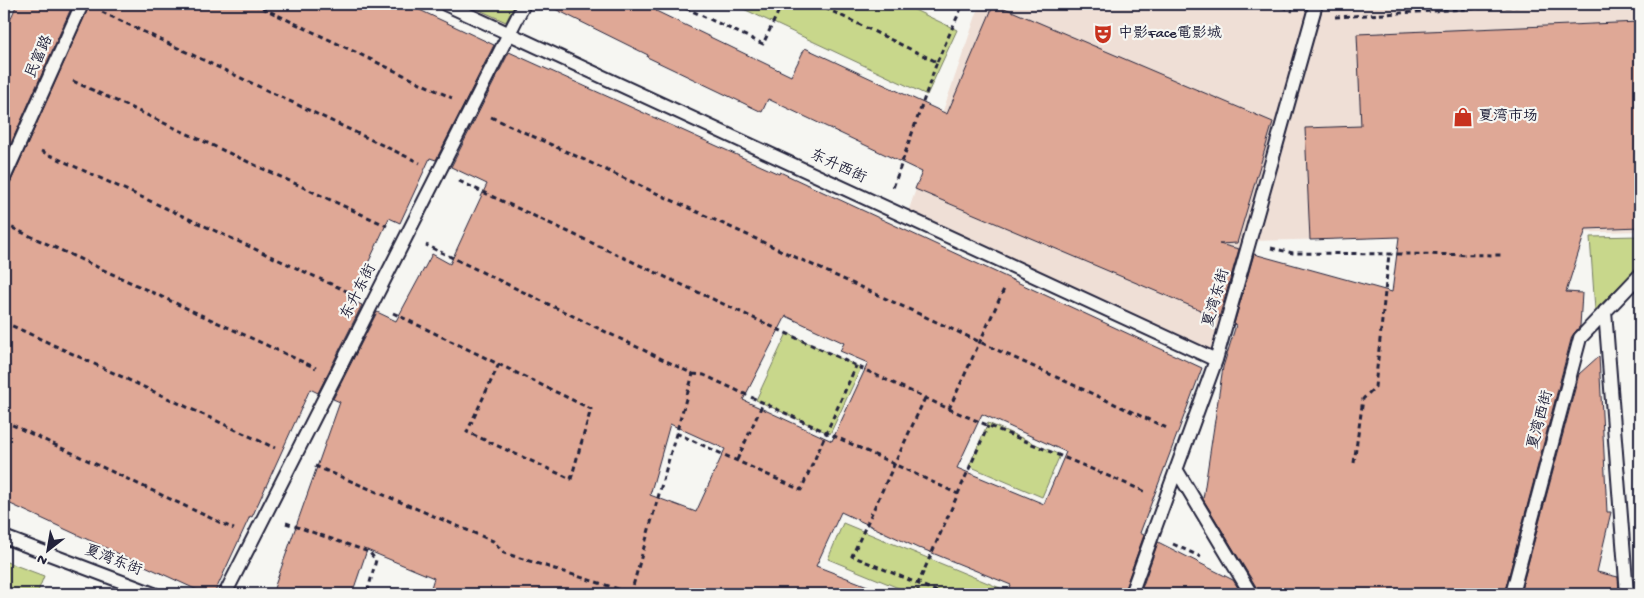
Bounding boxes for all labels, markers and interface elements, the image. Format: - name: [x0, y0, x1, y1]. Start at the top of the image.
- theatre icon: 中影Face電影城: [1092, 23, 1114, 45]
- place label: 中影Face電影城: [1118, 25, 1222, 43]
- street label: 民富路: [23, 33, 57, 81]
- shop icon: 夏湾市场: [1452, 106, 1474, 128]
- place label: 夏湾市场: [1478, 108, 1538, 126]
- street label: 东升西街: [807, 146, 869, 188]
- street label: 东升东街: [337, 261, 381, 323]
- street label: 夏湾东街: [1200, 267, 1234, 329]
- street label: 夏湾西街: [1525, 389, 1557, 451]
- north arrow: [22, 526, 72, 576]
- street label: 夏湾东街: [82, 542, 144, 580]
- text: N: [34, 549, 51, 569]

